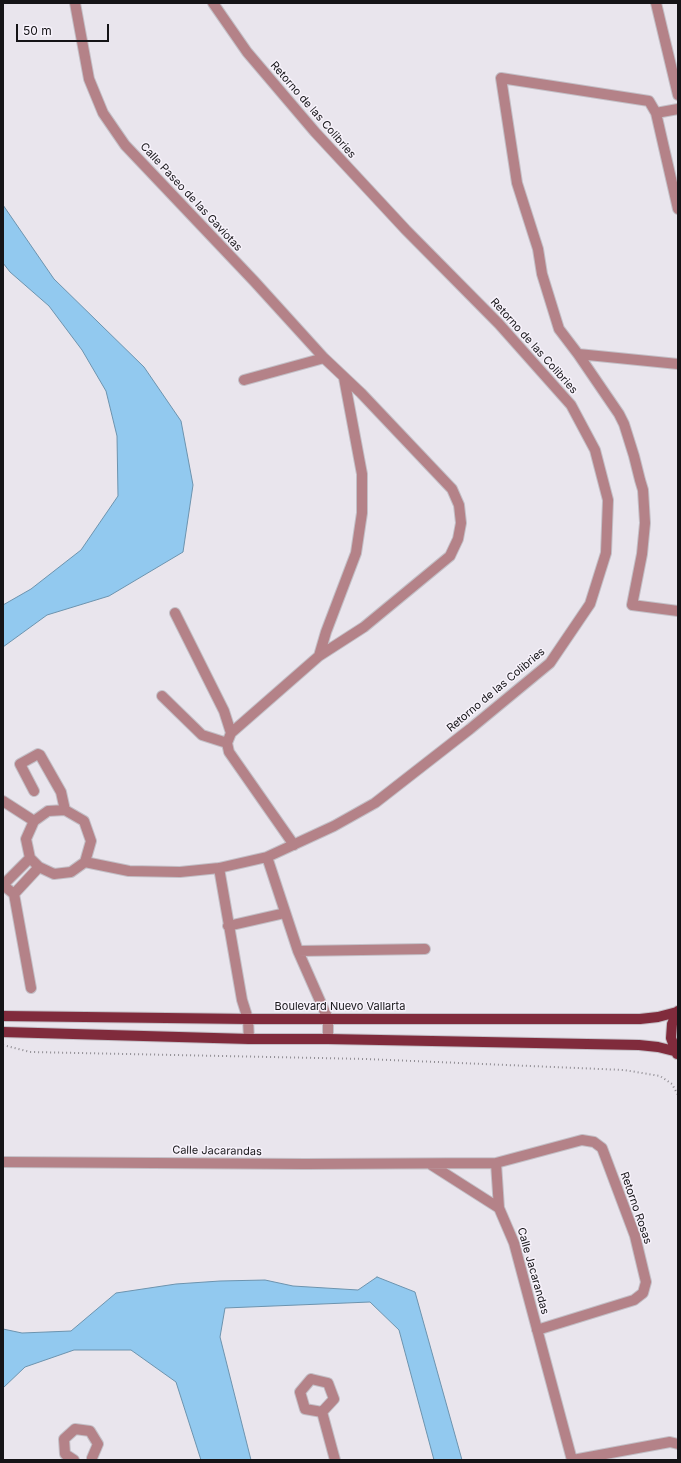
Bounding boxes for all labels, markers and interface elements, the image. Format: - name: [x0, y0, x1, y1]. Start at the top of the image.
- scale bar: [18, 16, 111, 42]
- text: 50 m: [23, 23, 52, 38]
- street label: Retorno de las Colibries: [267, 59, 359, 161]
- street label: Calle Paseo de las Gaviotas: [137, 140, 245, 254]
- street label: Retorno de las Colibries: [488, 296, 580, 396]
- street label: Retorno de las Colibries: [444, 645, 548, 735]
- street label: Boulevard Nuevo Vallarta: [275, 1000, 405, 1014]
- street label: Calle Jacarandas: [172, 1144, 262, 1158]
- street label: Retorno Rosas: [618, 1170, 654, 1246]
- street label: Calle Jacarandas: [514, 1226, 552, 1316]

